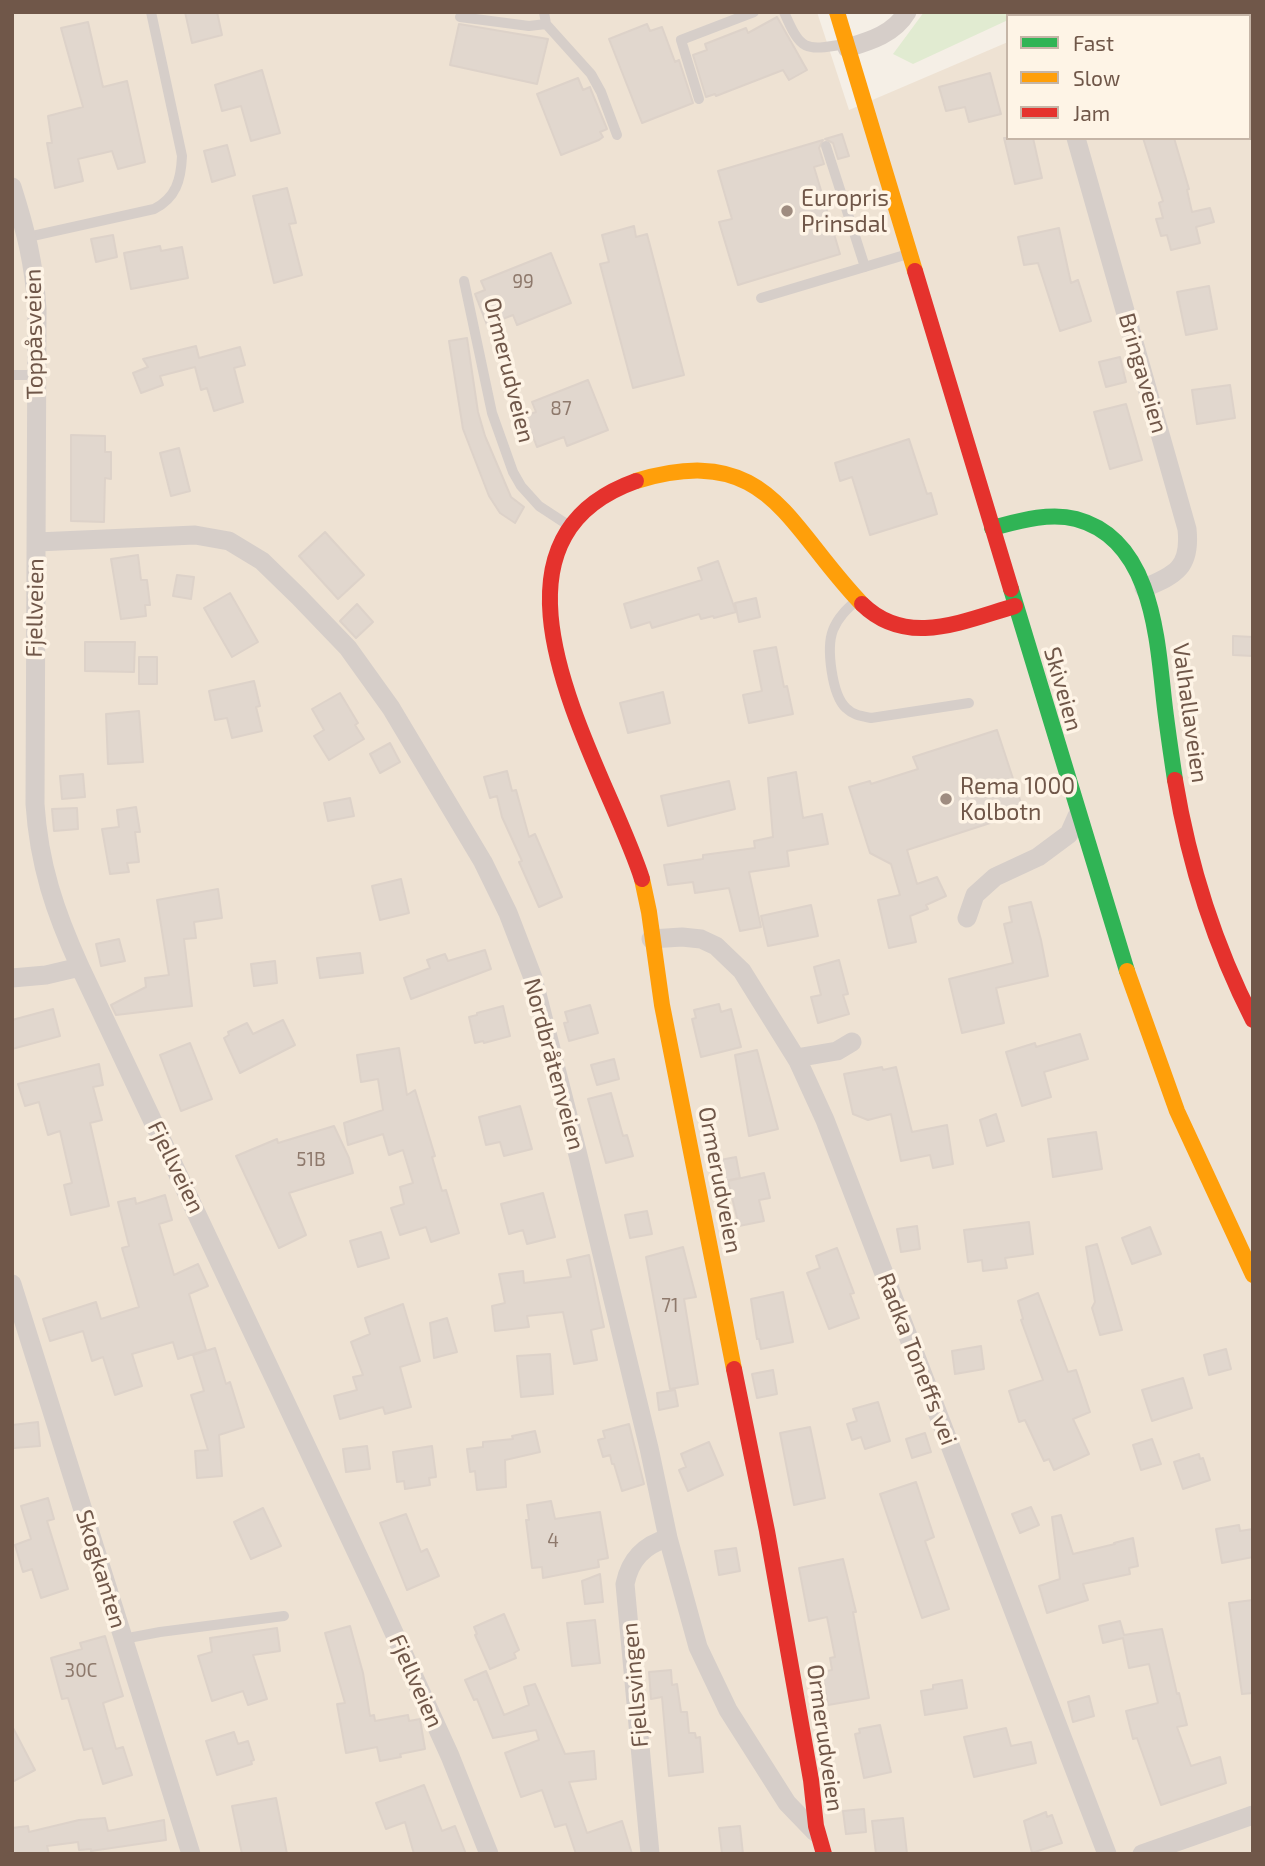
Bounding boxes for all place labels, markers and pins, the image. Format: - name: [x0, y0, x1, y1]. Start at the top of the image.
- place label: Europris Prinsdal: [801, 184, 889, 238]
- marker: Europris Prinsdal: [779, 203, 795, 219]
- place label: Rema 1000 Kolbotn: [960, 772, 1075, 826]
- marker: Rema 1000 Kolbotn: [938, 791, 954, 807]

